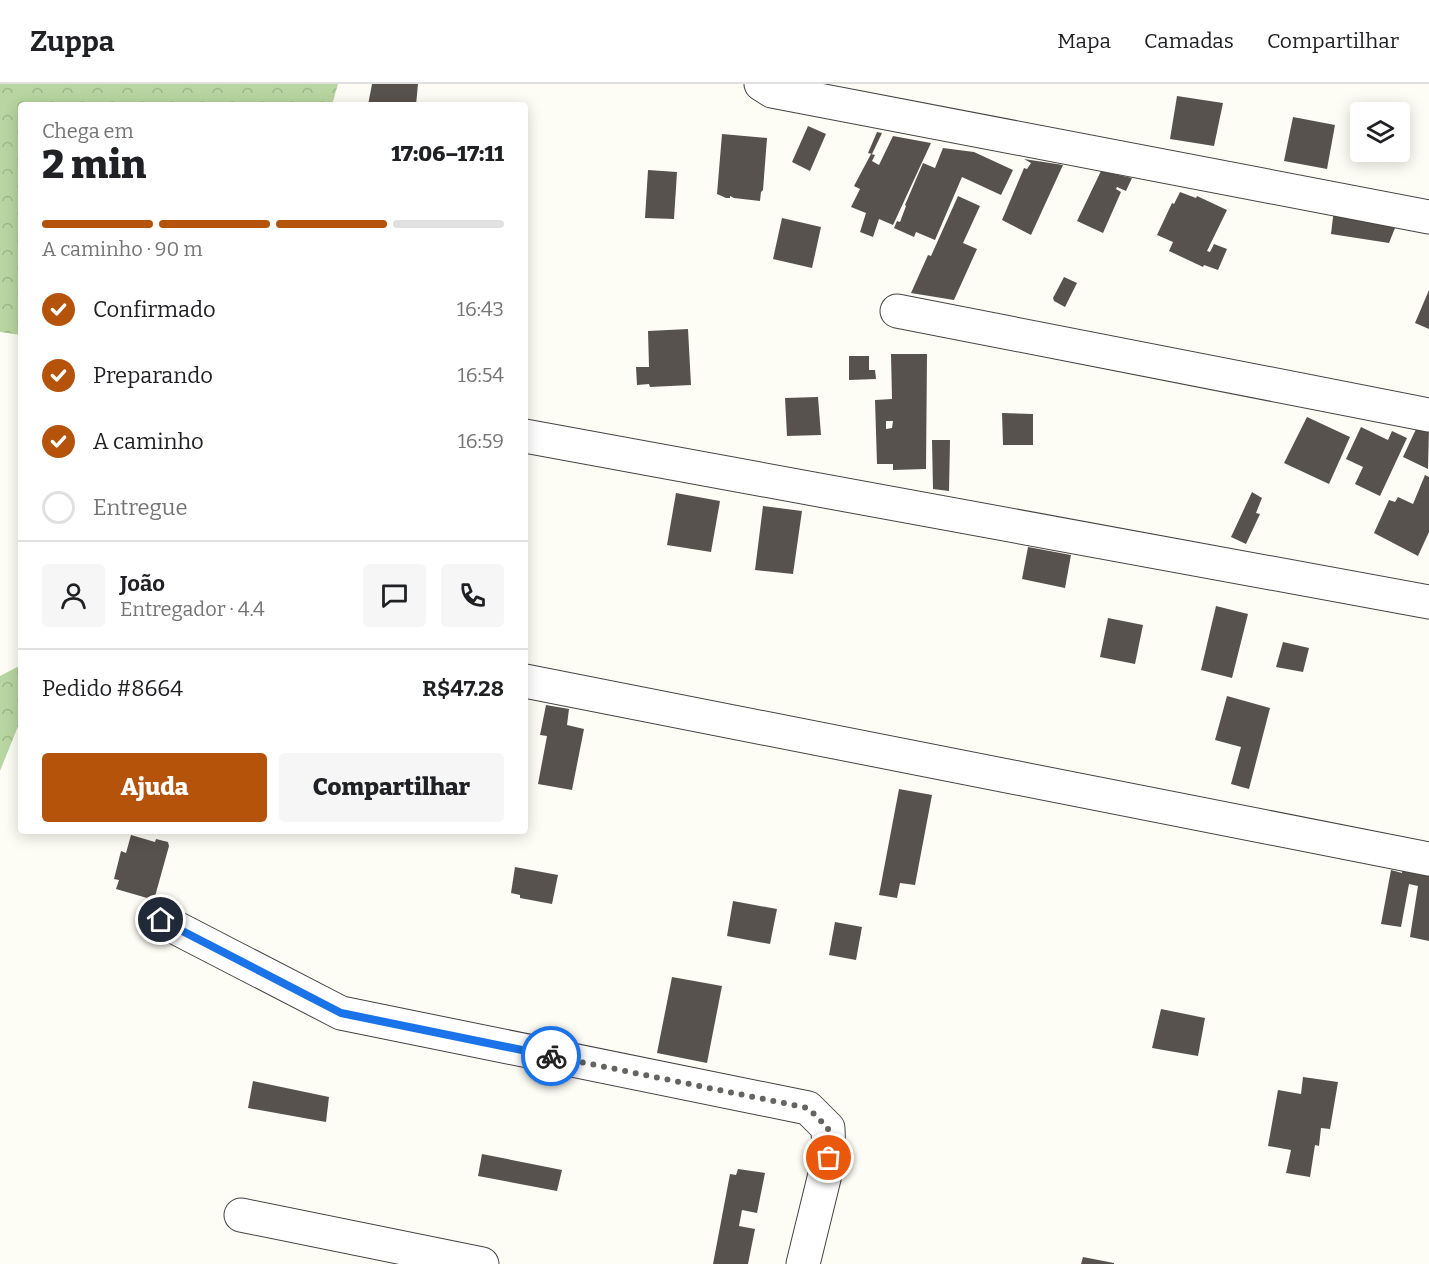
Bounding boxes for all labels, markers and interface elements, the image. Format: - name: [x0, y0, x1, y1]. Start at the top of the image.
- text: Zuppa: [30, 25, 114, 58]
- text: Mapa: [1057, 28, 1111, 54]
- text: Camadas: [1144, 28, 1234, 54]
- text: Compartilhar: [1267, 28, 1399, 54]
- map controls: [1350, 102, 1410, 162]
- button: layers: [1350, 102, 1410, 162]
- text: Chega em: [42, 119, 134, 143]
- text: 17:06–17:11: [391, 140, 504, 167]
- text: 2 min: [42, 142, 146, 188]
- text: A caminho · 90 m: [42, 237, 203, 261]
- icon: check: [42, 293, 75, 326]
- text: Confirmado: [93, 296, 216, 323]
- text: 16:43: [457, 297, 504, 321]
- icon: check: [42, 359, 75, 392]
- text: Preparando: [93, 362, 213, 389]
- text: 16:54: [458, 363, 504, 387]
- icon: check: [42, 425, 75, 458]
- text: A caminho: [93, 428, 204, 455]
- text: 16:59: [458, 429, 504, 453]
- text: Entregue: [93, 494, 188, 521]
- button: person: [42, 564, 105, 627]
- button: chat: [363, 564, 426, 627]
- button: phone: [441, 564, 504, 627]
- text: João: [120, 570, 165, 597]
- text: Entregador · 4.4: [120, 597, 265, 621]
- text: Pedido #8664: [42, 675, 183, 702]
- text: R$47.28: [422, 675, 504, 702]
- button: Ajuda: [42, 753, 267, 822]
- button: Compartilhar: [279, 753, 504, 822]
- pin: [135, 894, 186, 945]
- icon: home: [144, 903, 177, 936]
- courier: [521, 1026, 581, 1086]
- icon: bike: [535, 1040, 568, 1073]
- pin: [803, 1132, 854, 1183]
- icon: bag: [812, 1141, 845, 1174]

